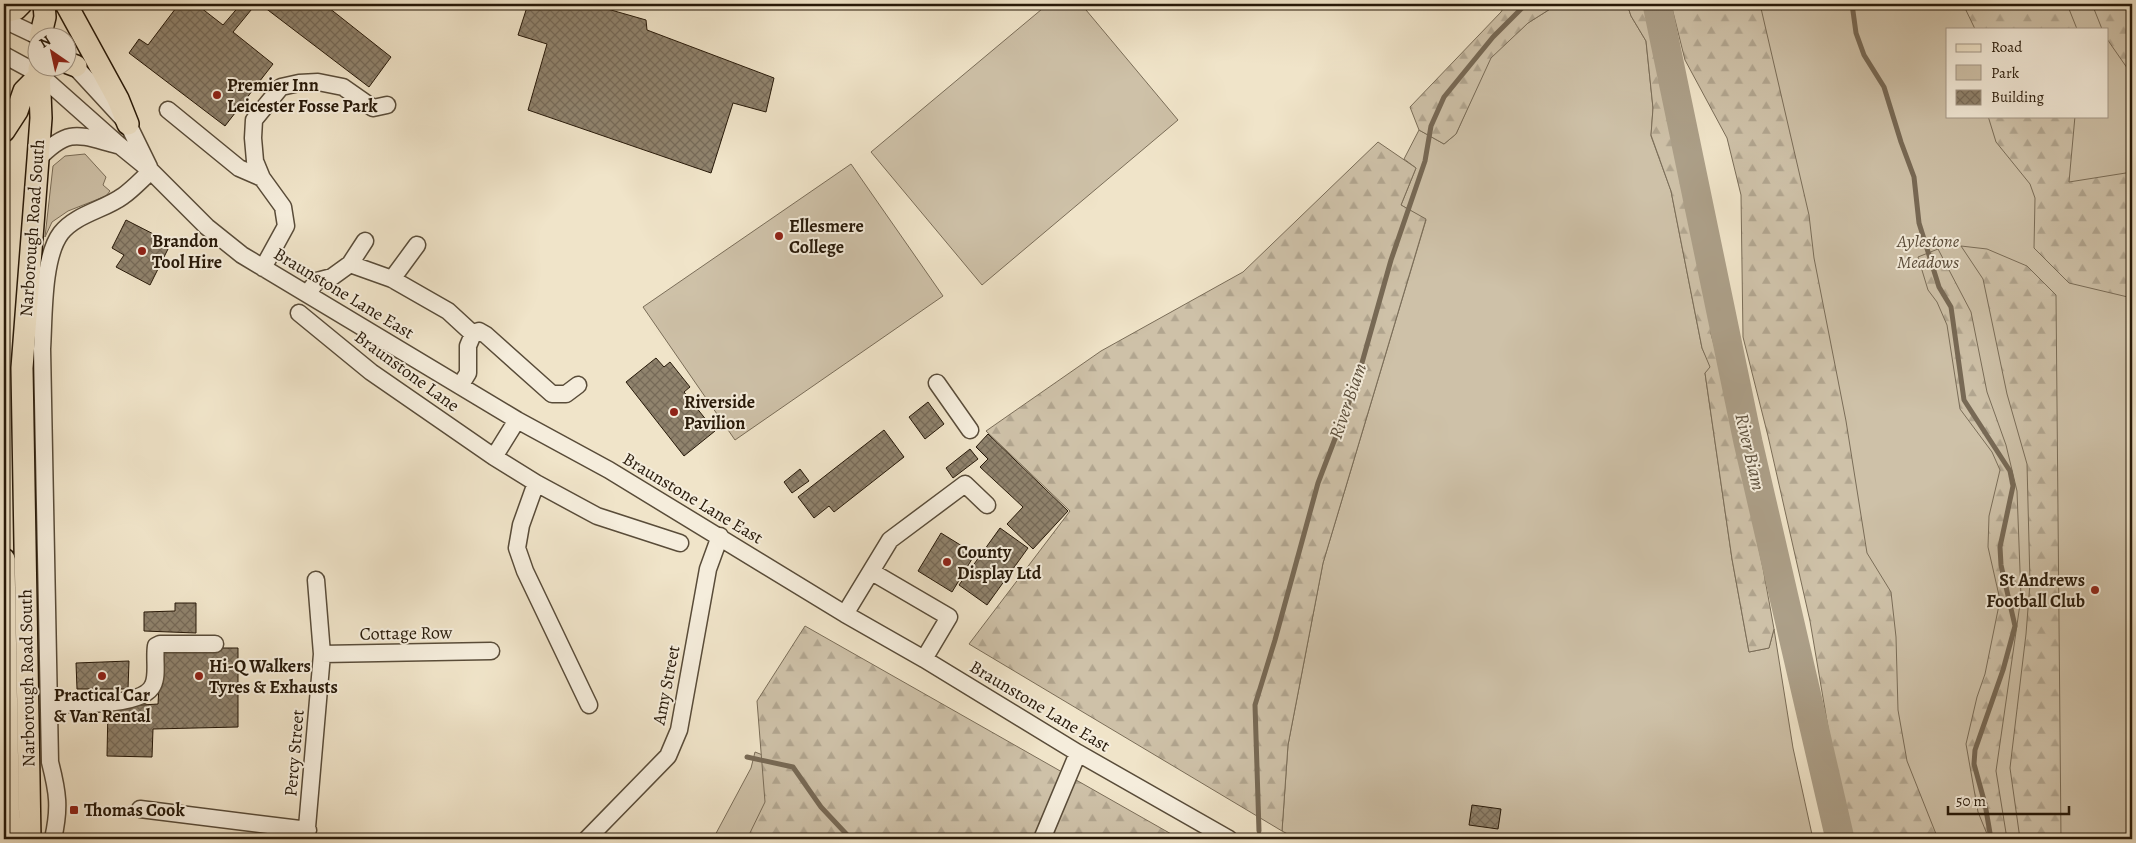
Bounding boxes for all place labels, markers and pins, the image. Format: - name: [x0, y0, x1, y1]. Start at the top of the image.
- place label: Premier Inn Leicester Fosse Park: [227, 73, 378, 118]
- marker: Premier Inn Leicester Fosse Park: [211, 89, 223, 101]
- place label: Ellesmere College: [789, 214, 864, 259]
- place label: Brandon Tool Hire: [152, 229, 222, 274]
- marker: Ellesmere College: [773, 230, 785, 242]
- marker: Brandon Tool Hire: [136, 245, 148, 257]
- place label: Riverside Pavilion: [684, 390, 755, 435]
- marker: Riverside Pavilion: [668, 406, 680, 418]
- place label: County Display Ltd: [957, 540, 1042, 585]
- marker: County Display Ltd: [941, 556, 953, 568]
- place label: St Andrews Football Club: [1986, 568, 2085, 613]
- marker: St Andrews Football Club: [2089, 584, 2101, 596]
- place label: Hi-Q Walkers Tyres & Exhausts: [209, 654, 338, 699]
- marker: Practical Car & Van Rental: [96, 670, 108, 682]
- marker: Hi-Q Walkers Tyres & Exhausts: [193, 670, 205, 682]
- place label: Practical Car & Van Rental: [54, 683, 151, 728]
- place label: Thomas Cook: [84, 798, 185, 822]
- marker: Thomas Cook: [68, 804, 80, 816]

